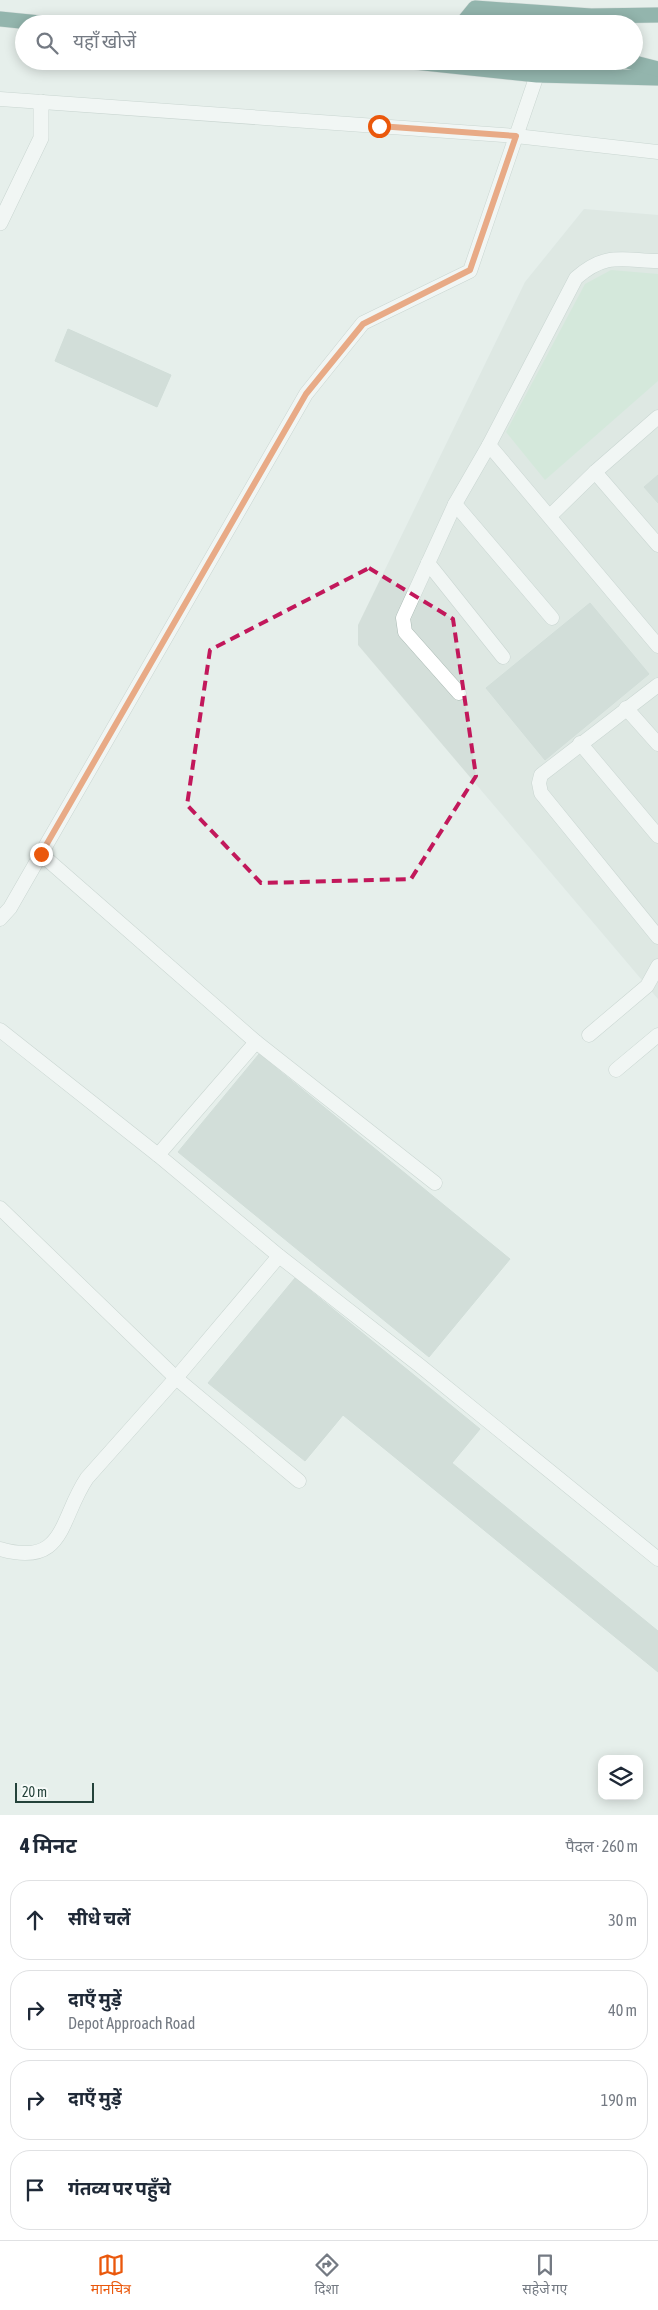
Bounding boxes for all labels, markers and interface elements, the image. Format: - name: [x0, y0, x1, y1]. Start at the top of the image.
- search box: [15, 15, 643, 70]
- icon: search: [33, 29, 61, 57]
- text: यहाँ खोजें: [73, 30, 136, 52]
- route start: [368, 115, 391, 138]
- route end: [30, 843, 53, 866]
- map controls: [598, 1755, 643, 1800]
- button: layers: [598, 1755, 643, 1800]
- scale bar: [15, 1780, 94, 1803]
- text: 20 m: [22, 1784, 47, 1800]
- text: 4 मिनट: [20, 1833, 77, 1857]
- text: पैदल · 260 m: [565, 1837, 638, 1855]
- icon: ahead: [21, 1906, 49, 1934]
- text: सीधे चलें: [68, 1907, 131, 1929]
- text: 30 m: [608, 1911, 637, 1929]
- text: दाएँ मुड़ें: [68, 1988, 122, 2010]
- icon: right: [21, 1996, 49, 2024]
- text: 40 m: [608, 2001, 637, 2019]
- text: Depot Approach Road: [68, 2014, 195, 2032]
- icon: right: [21, 2086, 49, 2114]
- text: दाएँ मुड़ें: [68, 2087, 122, 2109]
- text: 190 m: [601, 2091, 637, 2109]
- icon: arrive: [21, 2176, 49, 2204]
- text: गंतव्य पर पहुँचे: [68, 2177, 171, 2199]
- tab: मानचित्र: [91, 2251, 131, 2300]
- tab: दिशा: [313, 2251, 341, 2300]
- tab: सहेजे गए: [522, 2251, 567, 2300]

